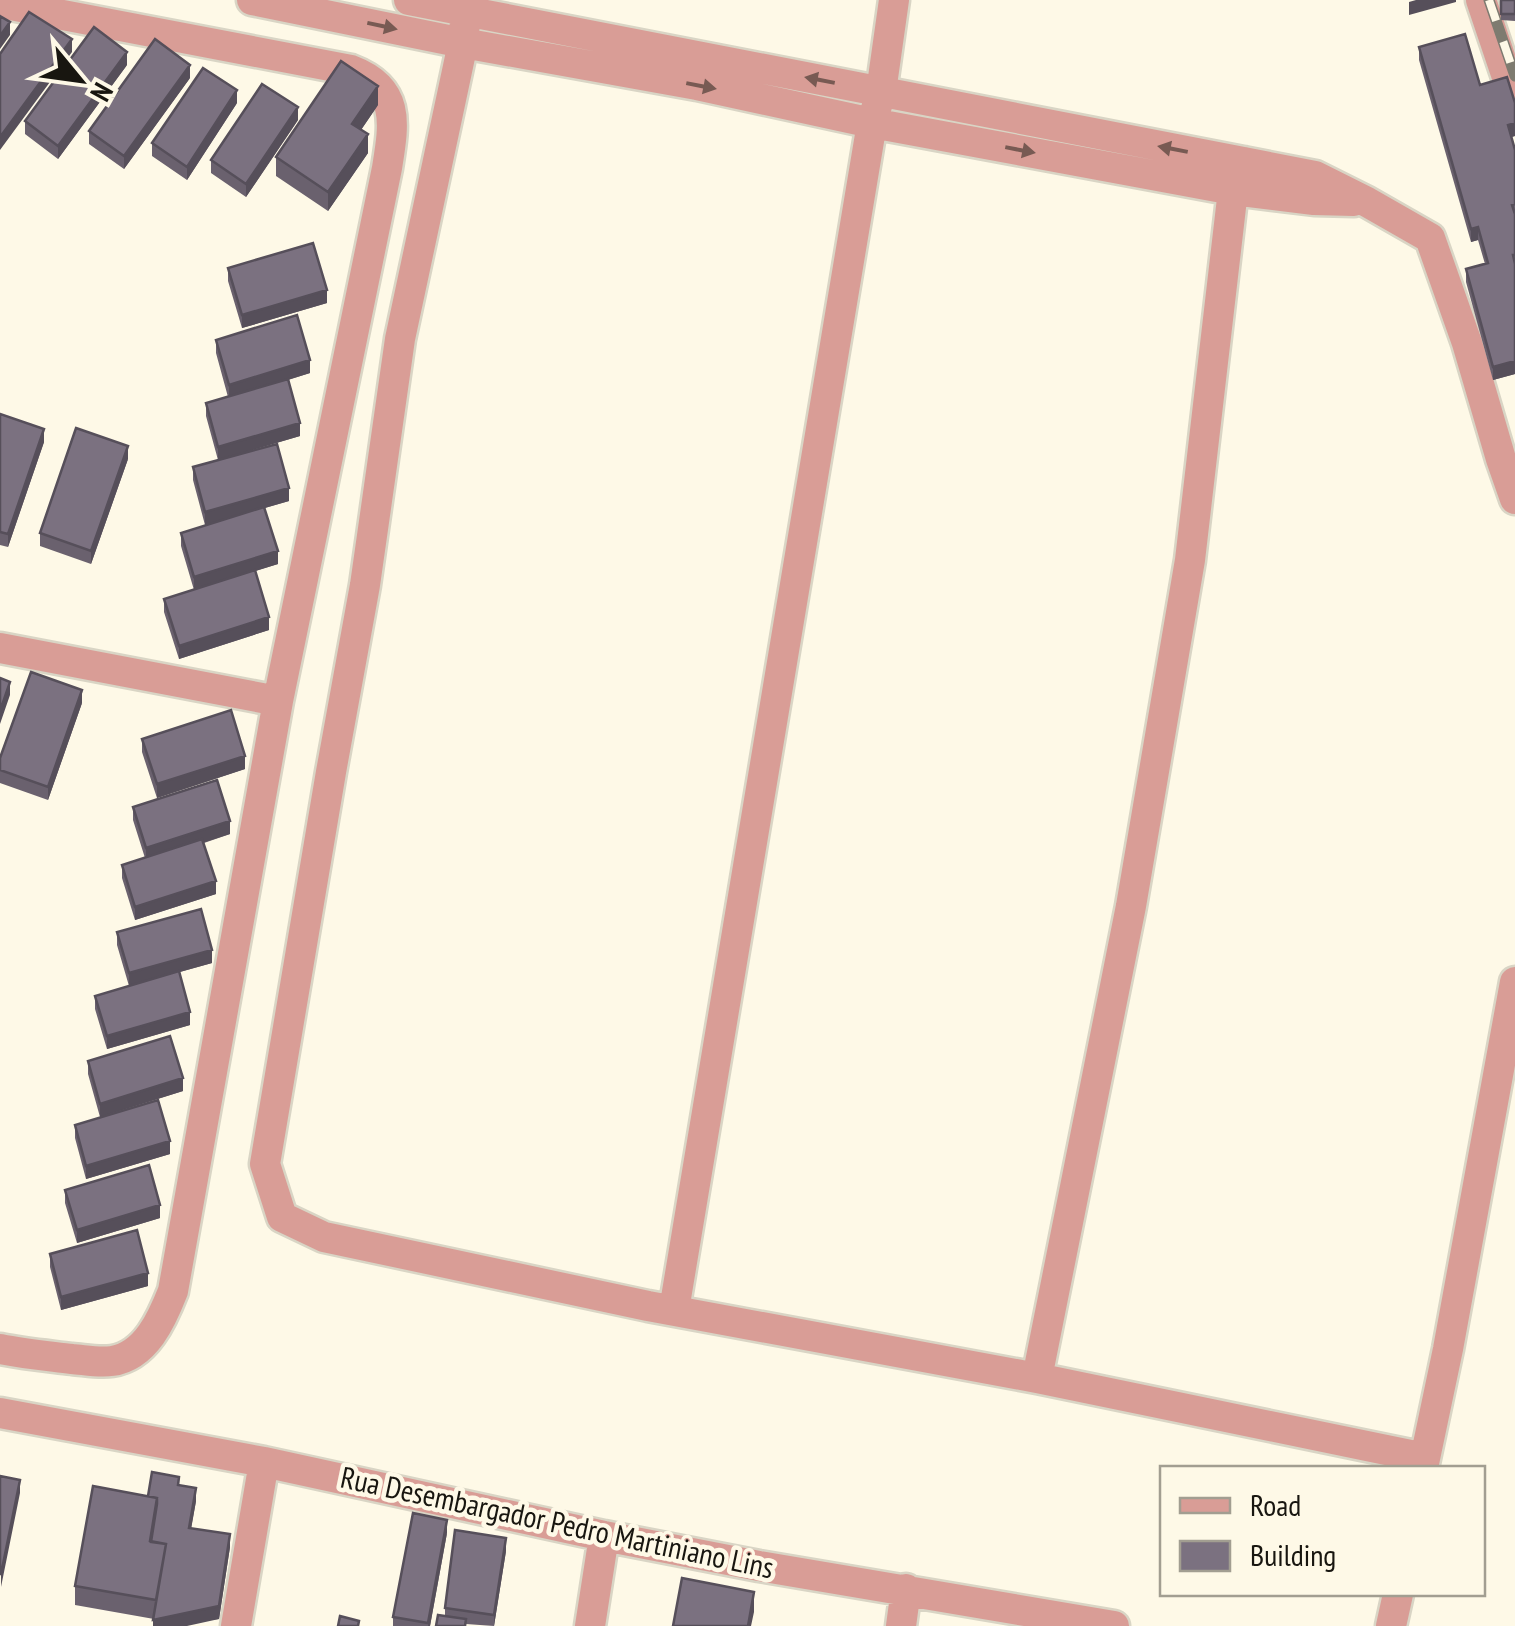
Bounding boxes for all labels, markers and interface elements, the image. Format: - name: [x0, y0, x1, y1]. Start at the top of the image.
- one-way arrow: [367, 18, 398, 34]
- north arrow: [30, 30, 130, 130]
- one-way arrow: [804, 72, 835, 88]
- text: N: [82, 77, 122, 108]
- one-way arrow: [686, 78, 717, 94]
- one-way arrow: [1157, 141, 1189, 156]
- one-way arrow: [1005, 143, 1036, 159]
- street label: Rua Desembargador Pedro Martiniano Lins: [337, 1457, 777, 1587]
- legend: [1160, 1466, 1485, 1596]
- text: Road: [1250, 1485, 1301, 1524]
- text: Building: [1250, 1535, 1336, 1574]

